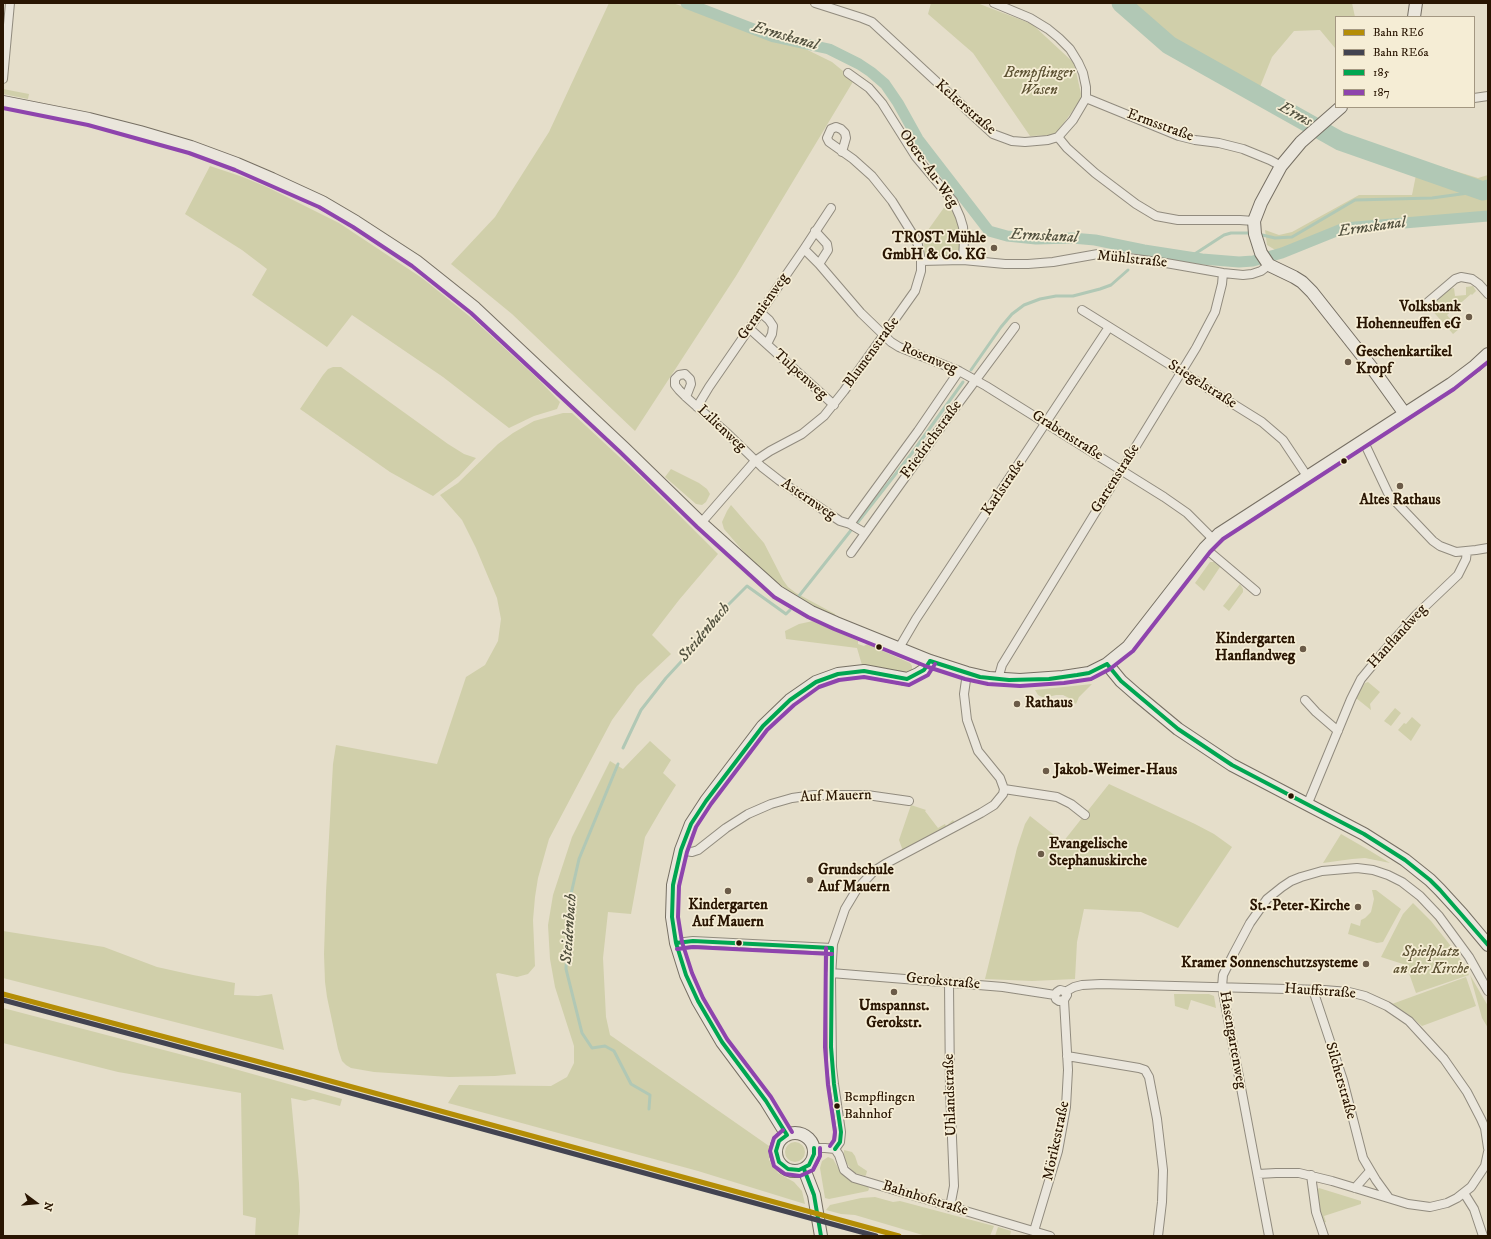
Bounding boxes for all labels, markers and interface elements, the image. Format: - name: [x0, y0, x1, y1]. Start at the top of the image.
- legend: [1335, 16, 1475, 108]
- water label: Ermskanal: [750, 18, 820, 56]
- text: Bahn RE6: [1373, 25, 1424, 40]
- text: Bahn RE6a: [1373, 45, 1429, 60]
- park label: Bempflinger Wasen: [1004, 65, 1074, 100]
- text: 185: [1373, 65, 1389, 80]
- street label: Kelterstraße: [931, 77, 999, 139]
- text: 187: [1373, 85, 1390, 100]
- water label: Erms: [1275, 98, 1315, 132]
- street label: Ermsstraße: [1124, 106, 1196, 146]
- street label: Obere-Au-Weg: [894, 127, 962, 211]
- water label: Ermskanal: [1337, 214, 1407, 242]
- water label: Ermskanal: [1010, 226, 1078, 248]
- place label: TROST Mühle GmbH & Co. KG: [882, 230, 986, 265]
- marker: TROST Mühle GmbH & Co. KG: [989, 243, 999, 253]
- street label: Mühlstraße: [1096, 247, 1168, 273]
- street label: Geranienweg: [734, 270, 794, 344]
- place label: Volksbank Hohenneuffen eG: [1356, 299, 1461, 334]
- marker: Volksbank Hohenneuffen eG: [1464, 312, 1474, 322]
- street label: Blumenstraße: [840, 314, 904, 392]
- street label: Rosenweg: [898, 339, 960, 379]
- place label: Geschenkartikel Kropf: [1356, 344, 1452, 379]
- street label: Tulpenweg: [769, 346, 831, 404]
- street label: Stiegelstraße: [1164, 357, 1240, 413]
- marker: Geschenkartikel Kropf: [1343, 357, 1353, 367]
- street label: Friedrichstraße: [898, 397, 966, 483]
- street label: Lilienweg: [693, 402, 749, 456]
- street label: Grabenstraße: [1028, 407, 1106, 465]
- street label: Gartenstraße: [1088, 441, 1144, 517]
- street label: Karlstraße: [979, 456, 1029, 520]
- unlabelled marker: [1339, 456, 1349, 466]
- street label: Asternweg: [777, 475, 839, 525]
- marker: Altes Rathaus: [1395, 481, 1405, 491]
- place label: Altes Rathaus: [1360, 492, 1440, 510]
- water label: Steidenbach: [675, 600, 735, 666]
- street label: Hanflandweg: [1365, 601, 1431, 673]
- place label: Kindergarten Hanflandweg: [1215, 631, 1295, 666]
- unlabelled marker: [874, 642, 884, 652]
- marker: Kindergarten Hanflandweg: [1298, 644, 1308, 654]
- place label: Rathaus: [1025, 695, 1073, 713]
- marker: Rathaus: [1012, 699, 1022, 709]
- place label: Jakob-Weimer-Haus: [1054, 762, 1177, 780]
- marker: Jakob-Weimer-Haus: [1041, 766, 1051, 776]
- street label: Auf Mauern: [800, 787, 872, 807]
- unlabelled marker: [1286, 791, 1296, 801]
- place label: Evangelische Stephanuskirche: [1049, 836, 1147, 871]
- marker: Evangelische Stephanuskirche: [1036, 849, 1046, 859]
- place label: Grundschule Auf Mauern: [818, 862, 894, 897]
- marker: Grundschule Auf Mauern: [805, 875, 815, 885]
- marker: Kindergarten Auf Mauern: [723, 886, 733, 896]
- water label: Steidenbach: [558, 893, 582, 965]
- place label: Kindergarten Auf Mauern: [688, 897, 768, 932]
- place label: St.-Peter-Kirche: [1250, 898, 1350, 916]
- marker: St.-Peter-Kirche: [1353, 902, 1363, 912]
- unlabelled marker: [734, 938, 744, 948]
- park label: Spielplatz an der Kirche: [1393, 944, 1469, 979]
- place label: Kramer Sonnenschutzsysteme: [1181, 955, 1358, 973]
- marker: Kramer Sonnenschutzsysteme: [1361, 959, 1371, 969]
- street label: Gerokstraße: [905, 970, 981, 994]
- street label: Hauffstraße: [1284, 981, 1356, 1003]
- marker: Umspannst. Gerokstr.: [889, 987, 899, 997]
- street label: Hasengartenweg: [1215, 990, 1249, 1090]
- place label: Umspannst. Gerokstr.: [859, 998, 929, 1033]
- street label: Silcherstraße: [1320, 1040, 1360, 1122]
- street label: Uhlandstraße: [941, 1053, 961, 1137]
- place label: Bempflingen Bahnhof: [844, 1090, 915, 1122]
- street label: Mörikestraße: [1040, 1100, 1074, 1182]
- marker: Bempflingen Bahnhof: [832, 1101, 842, 1111]
- street label: Bahnhofstraße: [880, 1177, 970, 1221]
- north arrow: [16, 1183, 56, 1223]
- text: N: [40, 1200, 56, 1213]

